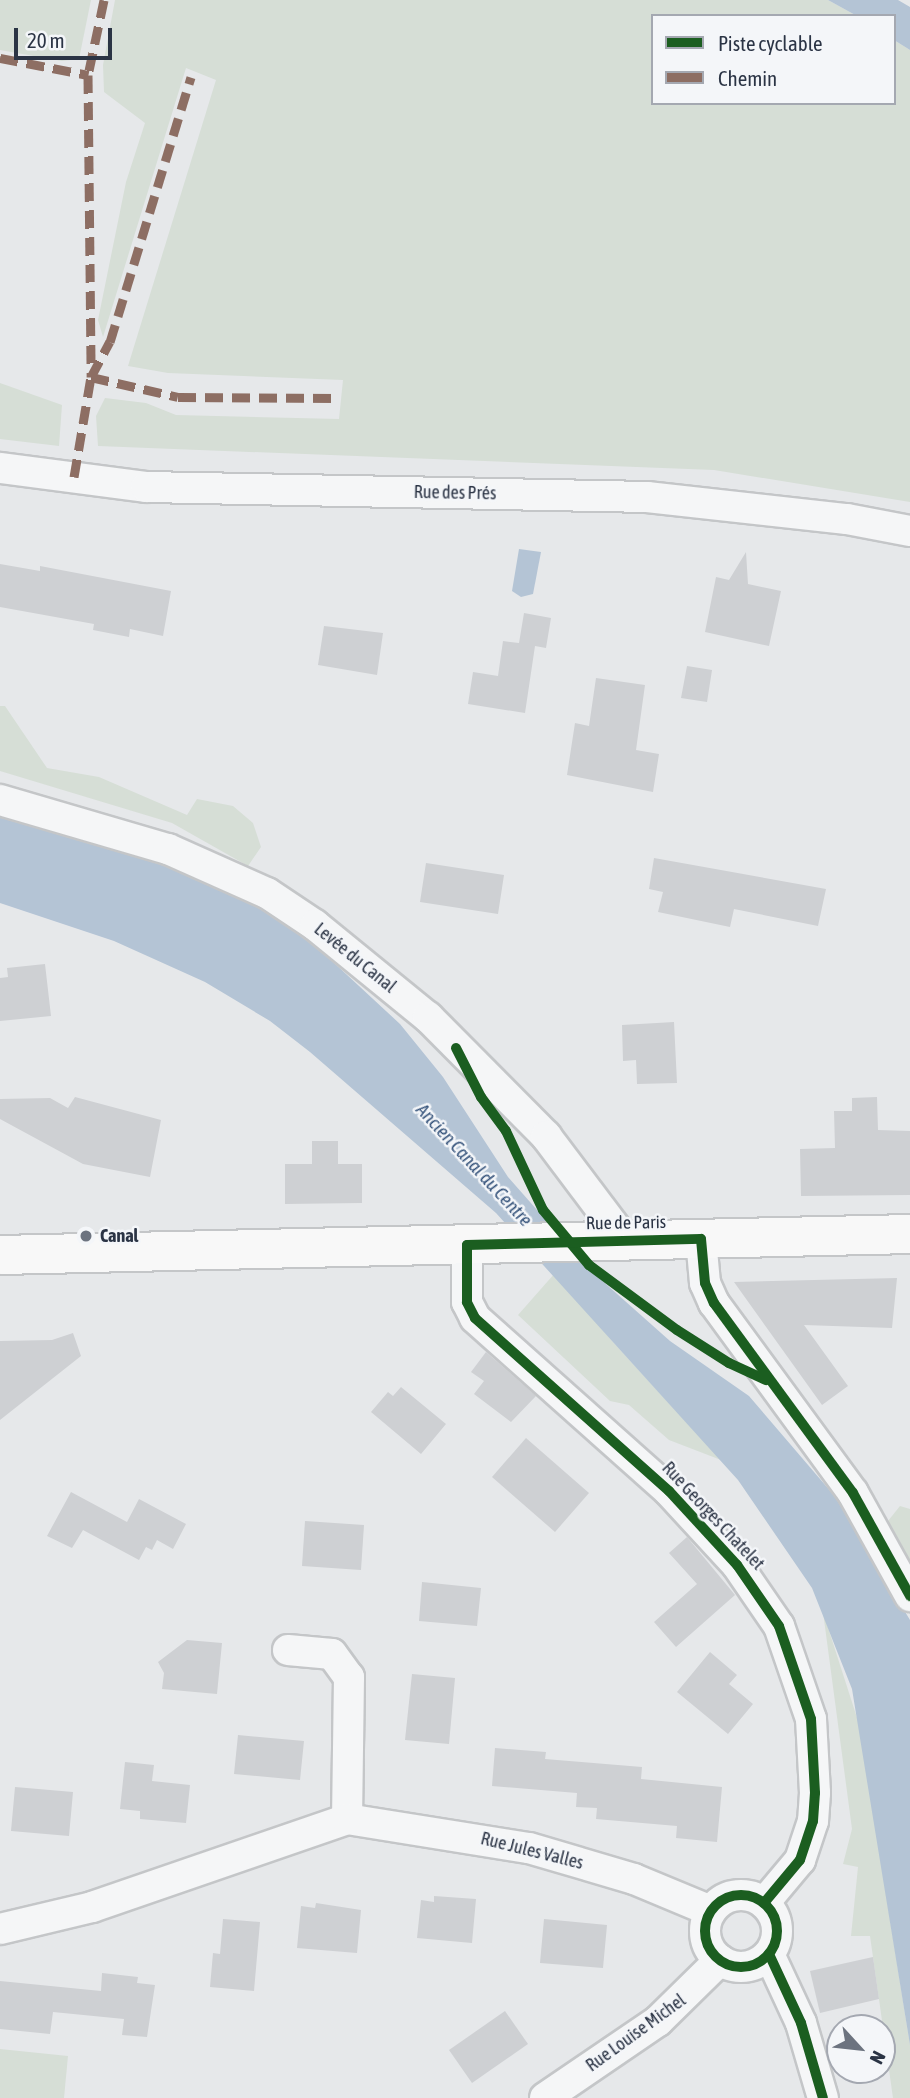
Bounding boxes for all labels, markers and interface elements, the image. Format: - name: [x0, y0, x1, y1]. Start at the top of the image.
- scale bar: [18, 14, 116, 58]
- legend: [651, 14, 896, 105]
- text: 20 m: [27, 28, 65, 52]
- text: Piste cyclable: [718, 31, 823, 55]
- text: Chemin: [718, 66, 777, 90]
- street label: Rue des Prés: [414, 481, 496, 505]
- street label: Levée du Canal: [310, 918, 400, 998]
- water label: Ancien Canal du Centre: [411, 1099, 537, 1231]
- street label: Rue de Paris: [586, 1212, 666, 1234]
- place label: Canal: [100, 1225, 138, 1247]
- marker: Canal: [78, 1228, 94, 1244]
- street label: Rue Georges Chatelet: [657, 1457, 769, 1575]
- street label: Rue Jules Valles: [478, 1828, 586, 1874]
- street label: Rue Louise Michel: [582, 1990, 690, 2076]
- north arrow: [826, 2014, 896, 2084]
- text: N: [866, 2048, 890, 2068]

